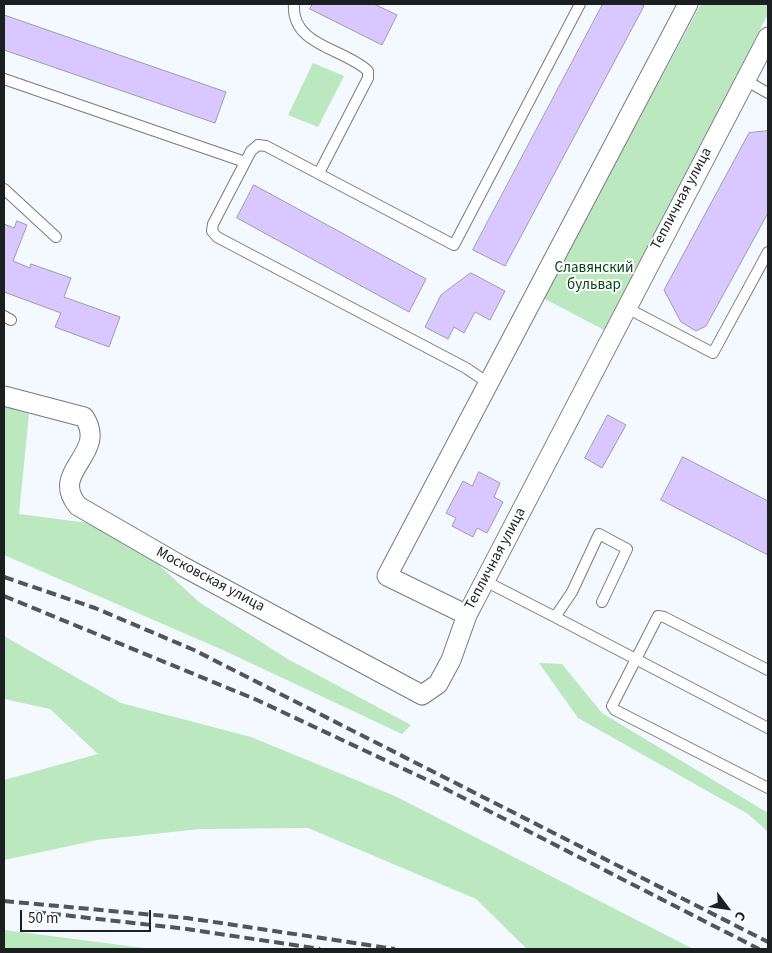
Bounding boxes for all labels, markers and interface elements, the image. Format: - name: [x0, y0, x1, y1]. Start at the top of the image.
- street label: Тепличная улица: [648, 145, 716, 253]
- park label: Славянский бульвар: [554, 260, 634, 295]
- street label: Тепличная улица: [462, 505, 530, 613]
- street label: Московская улица: [153, 544, 267, 616]
- north arrow: [702, 883, 752, 933]
- scale bar: [22, 900, 154, 932]
- text: С: [729, 907, 751, 924]
- text: 50 m: [28, 908, 58, 929]

